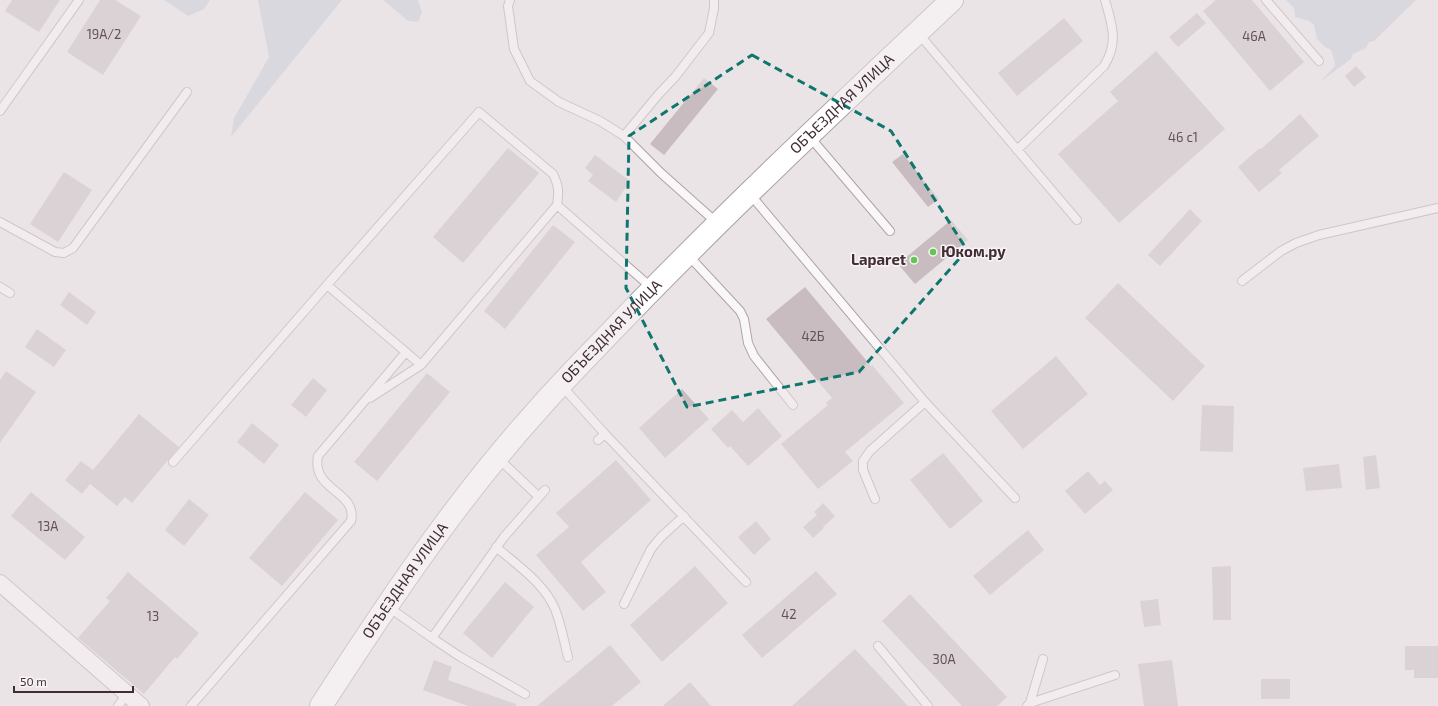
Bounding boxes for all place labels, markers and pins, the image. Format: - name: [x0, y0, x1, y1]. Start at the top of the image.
- place label: Юком.ру: [941, 242, 1006, 260]
- marker: Юком.ру: [928, 247, 938, 257]
- place label: Laparet: [851, 250, 906, 268]
- marker: Laparet: [909, 255, 919, 265]

